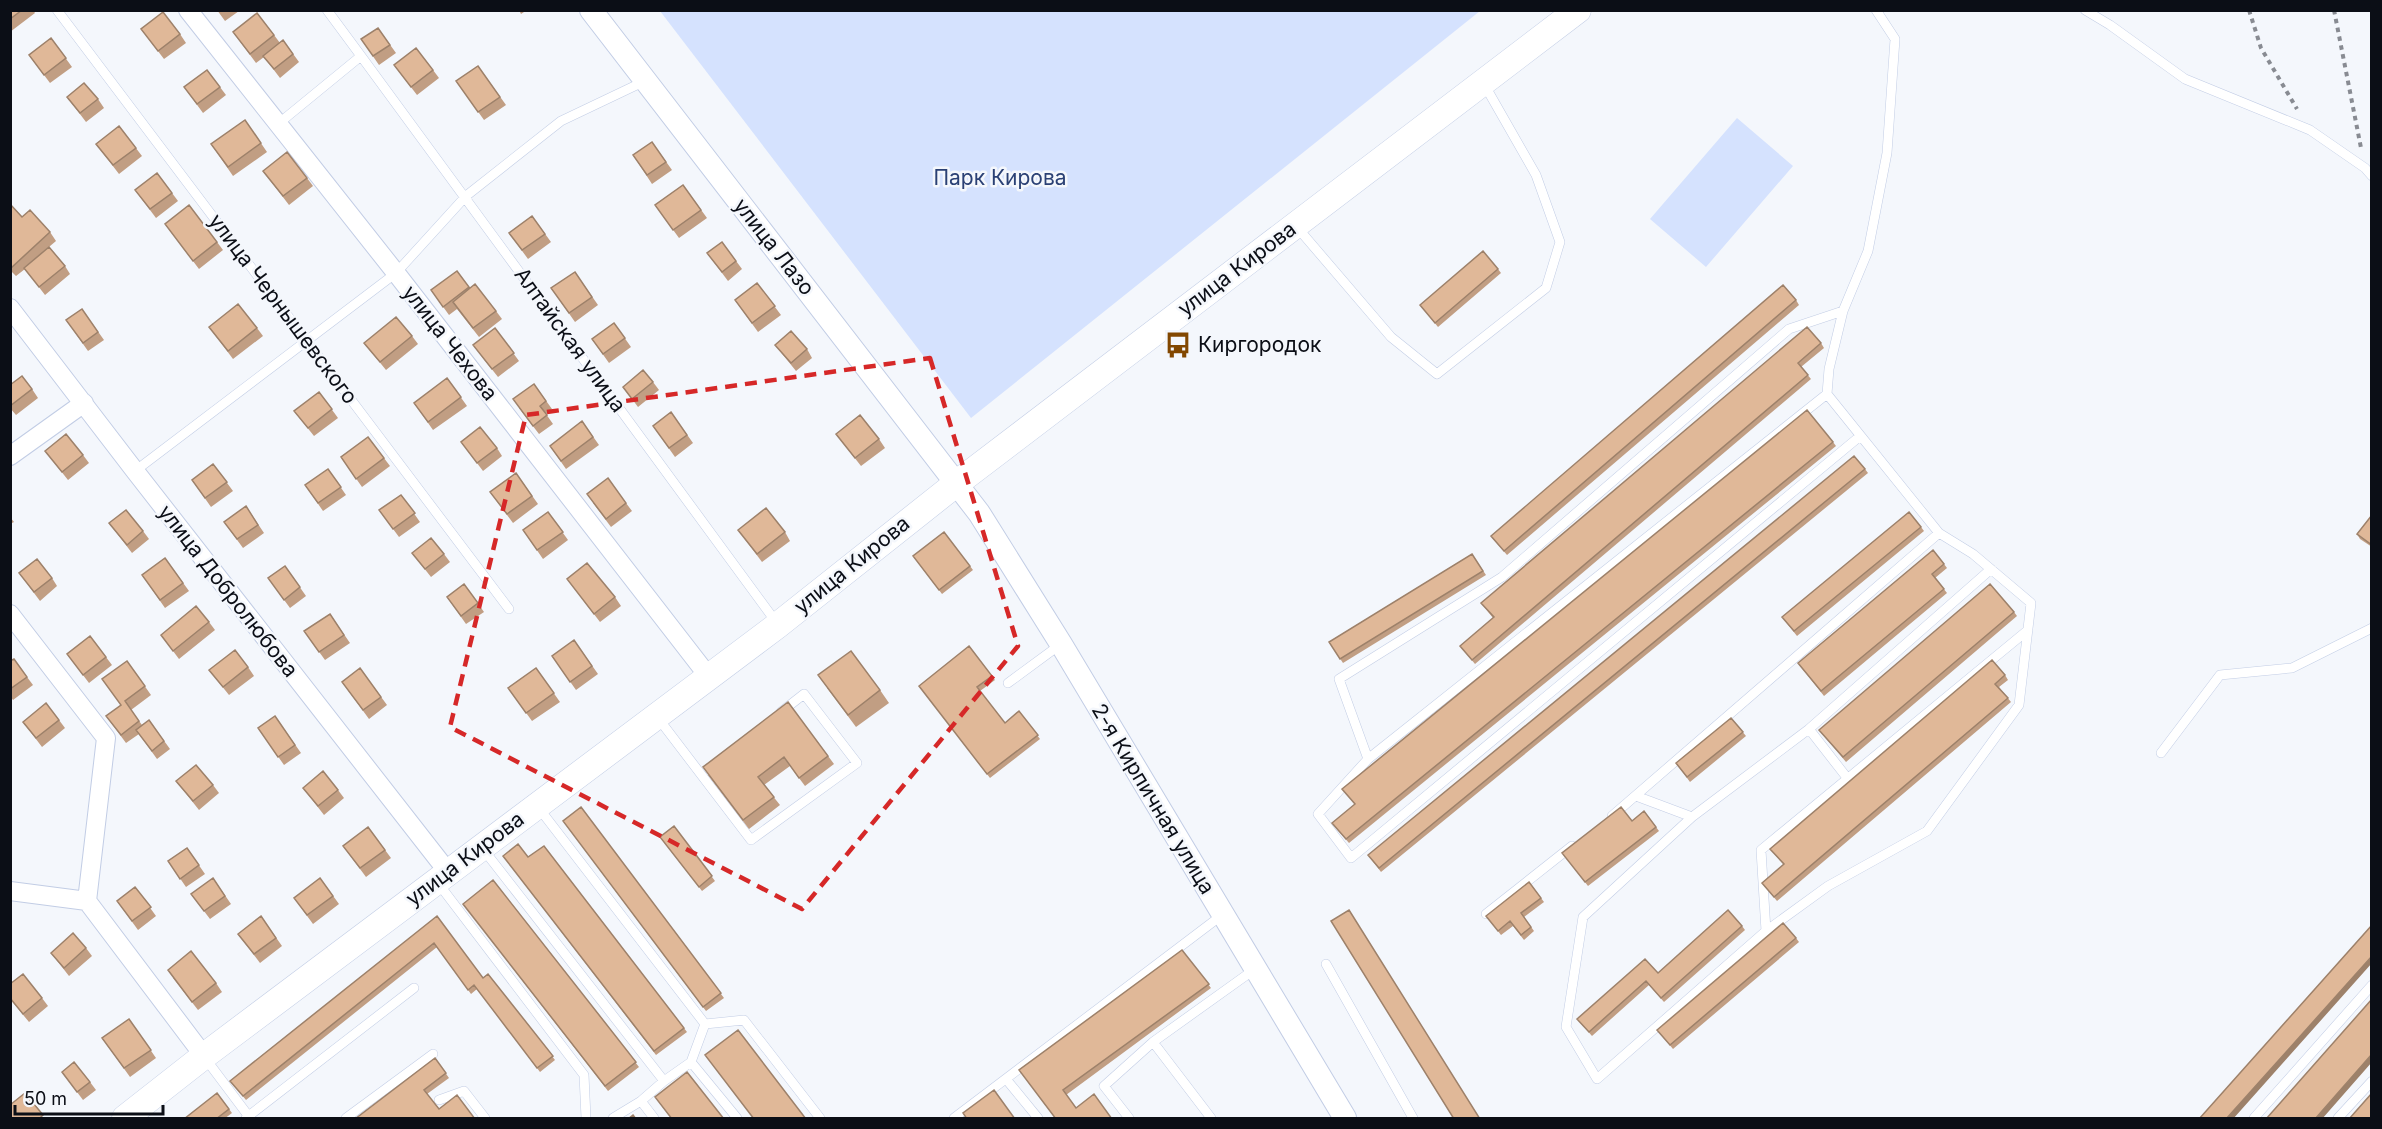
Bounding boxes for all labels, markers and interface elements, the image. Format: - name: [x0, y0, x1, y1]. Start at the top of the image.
- park label: Парк Кирова: [933, 165, 1067, 190]
- street label: улица Лазо: [729, 193, 820, 300]
- street label: улица Чернышевского: [204, 209, 363, 409]
- street label: улица Кирова: [1173, 216, 1301, 321]
- street label: Алтайская улица: [509, 262, 631, 417]
- street label: улица Чехова: [398, 280, 503, 405]
- bus stop icon: Киргородок: [1163, 330, 1193, 360]
- place label: Киргородок: [1198, 332, 1322, 357]
- street label: улица Добролюбова: [153, 500, 303, 682]
- street label: улица Кирова: [789, 510, 914, 619]
- street label: 2-я Кирпичная улица: [1087, 699, 1220, 898]
- street label: улица Кирова: [401, 806, 529, 911]
- scale bar: [15, 1078, 164, 1116]
- text: 50 m: [24, 1088, 67, 1109]

